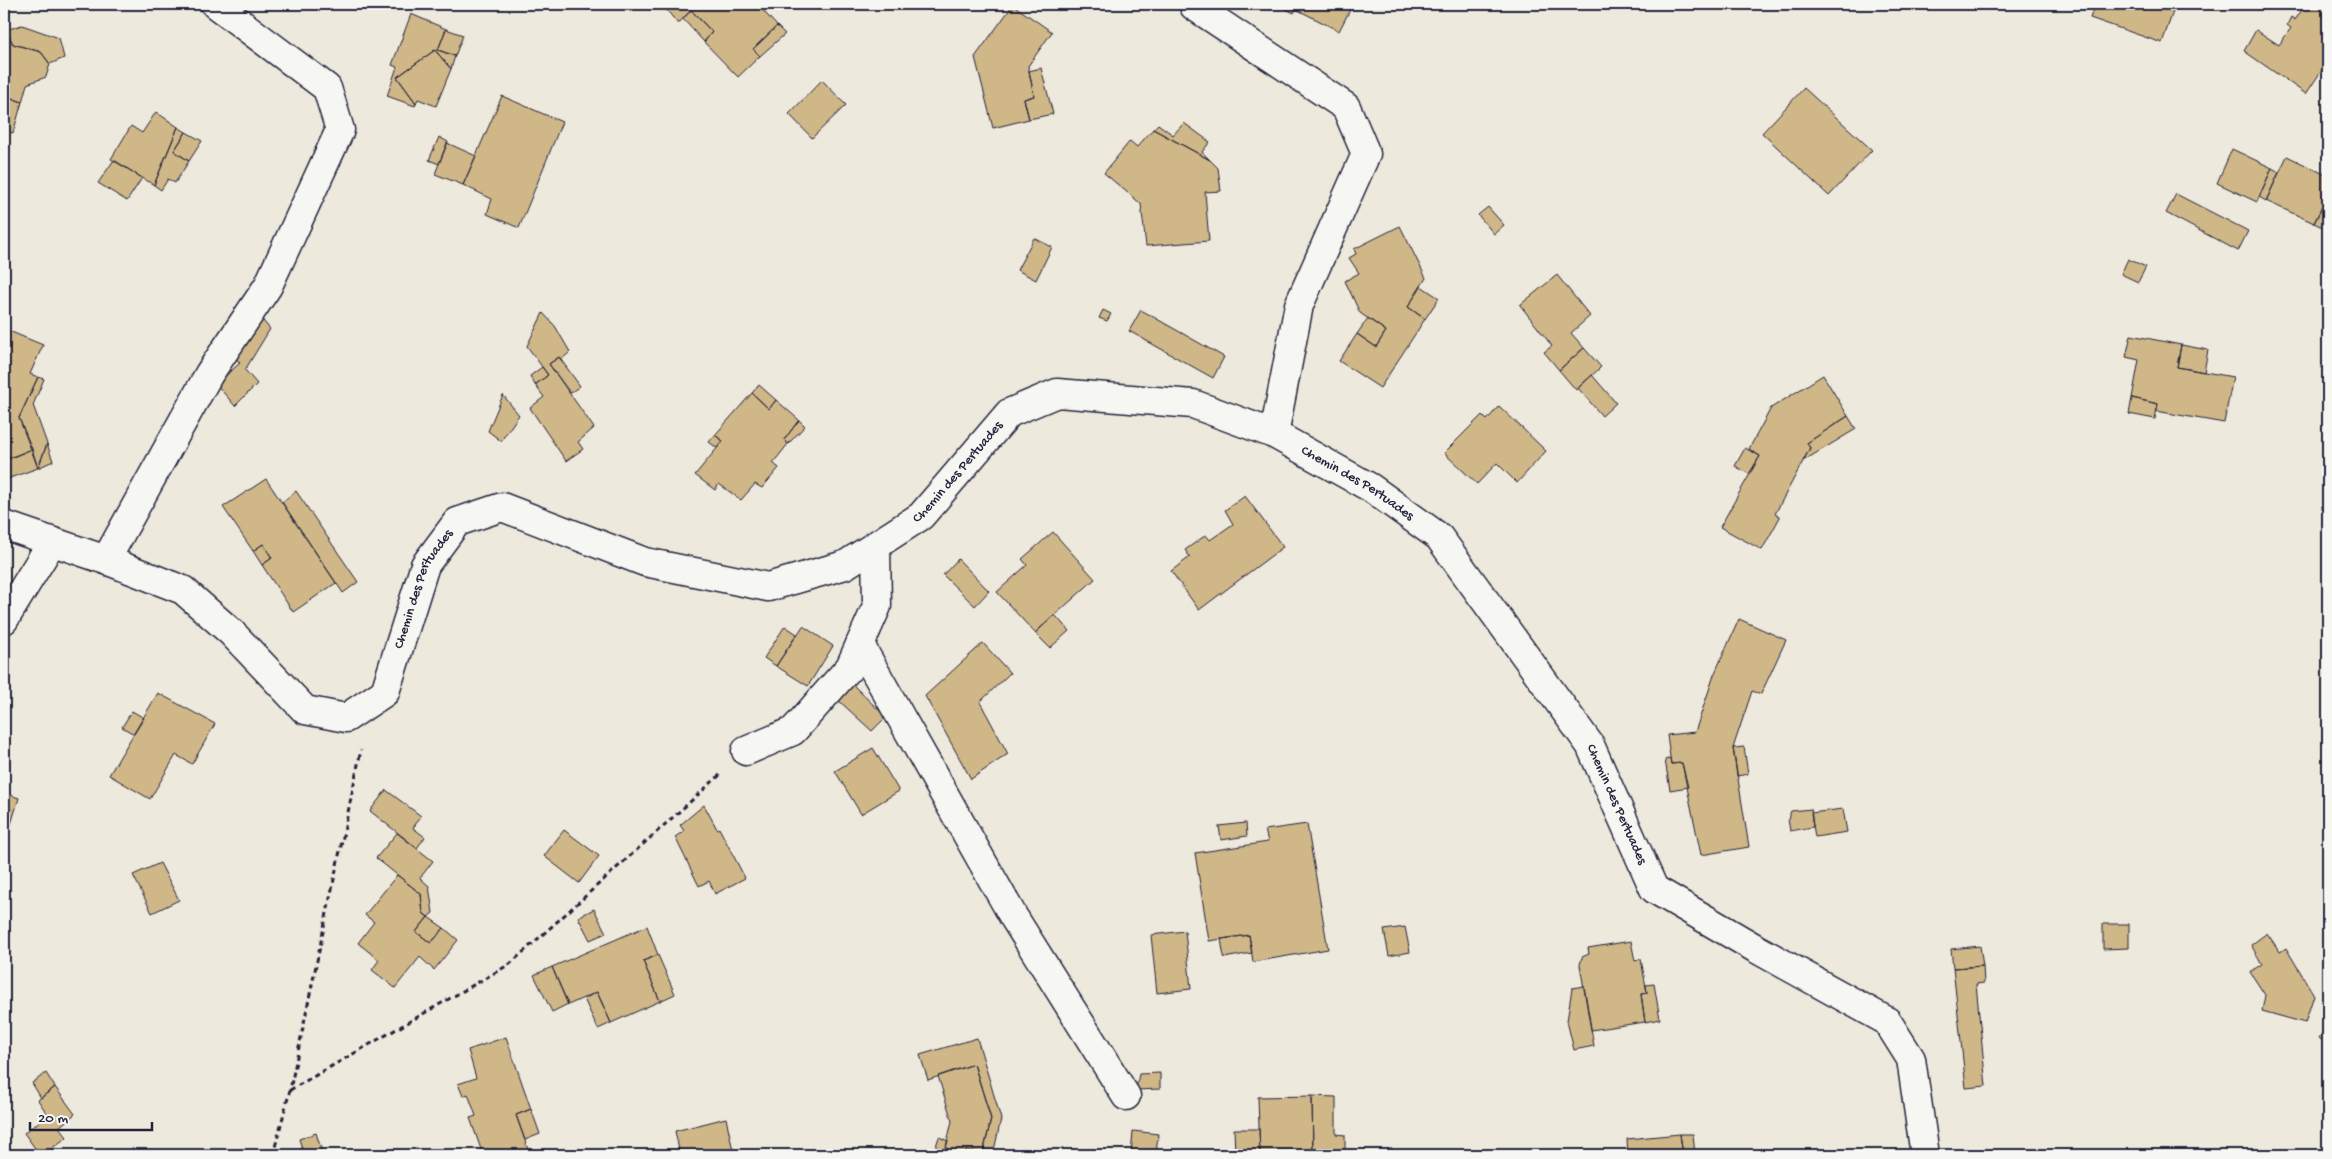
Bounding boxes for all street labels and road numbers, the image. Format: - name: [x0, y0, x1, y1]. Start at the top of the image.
- street label: Chemin des Pertuades: [910, 417, 1007, 527]
- street label: Chemin des Pertuades: [1298, 442, 1418, 525]
- street label: Chemin des Pertuades: [391, 525, 458, 651]
- street label: Chemin des Pertuades: [1582, 742, 1651, 868]

